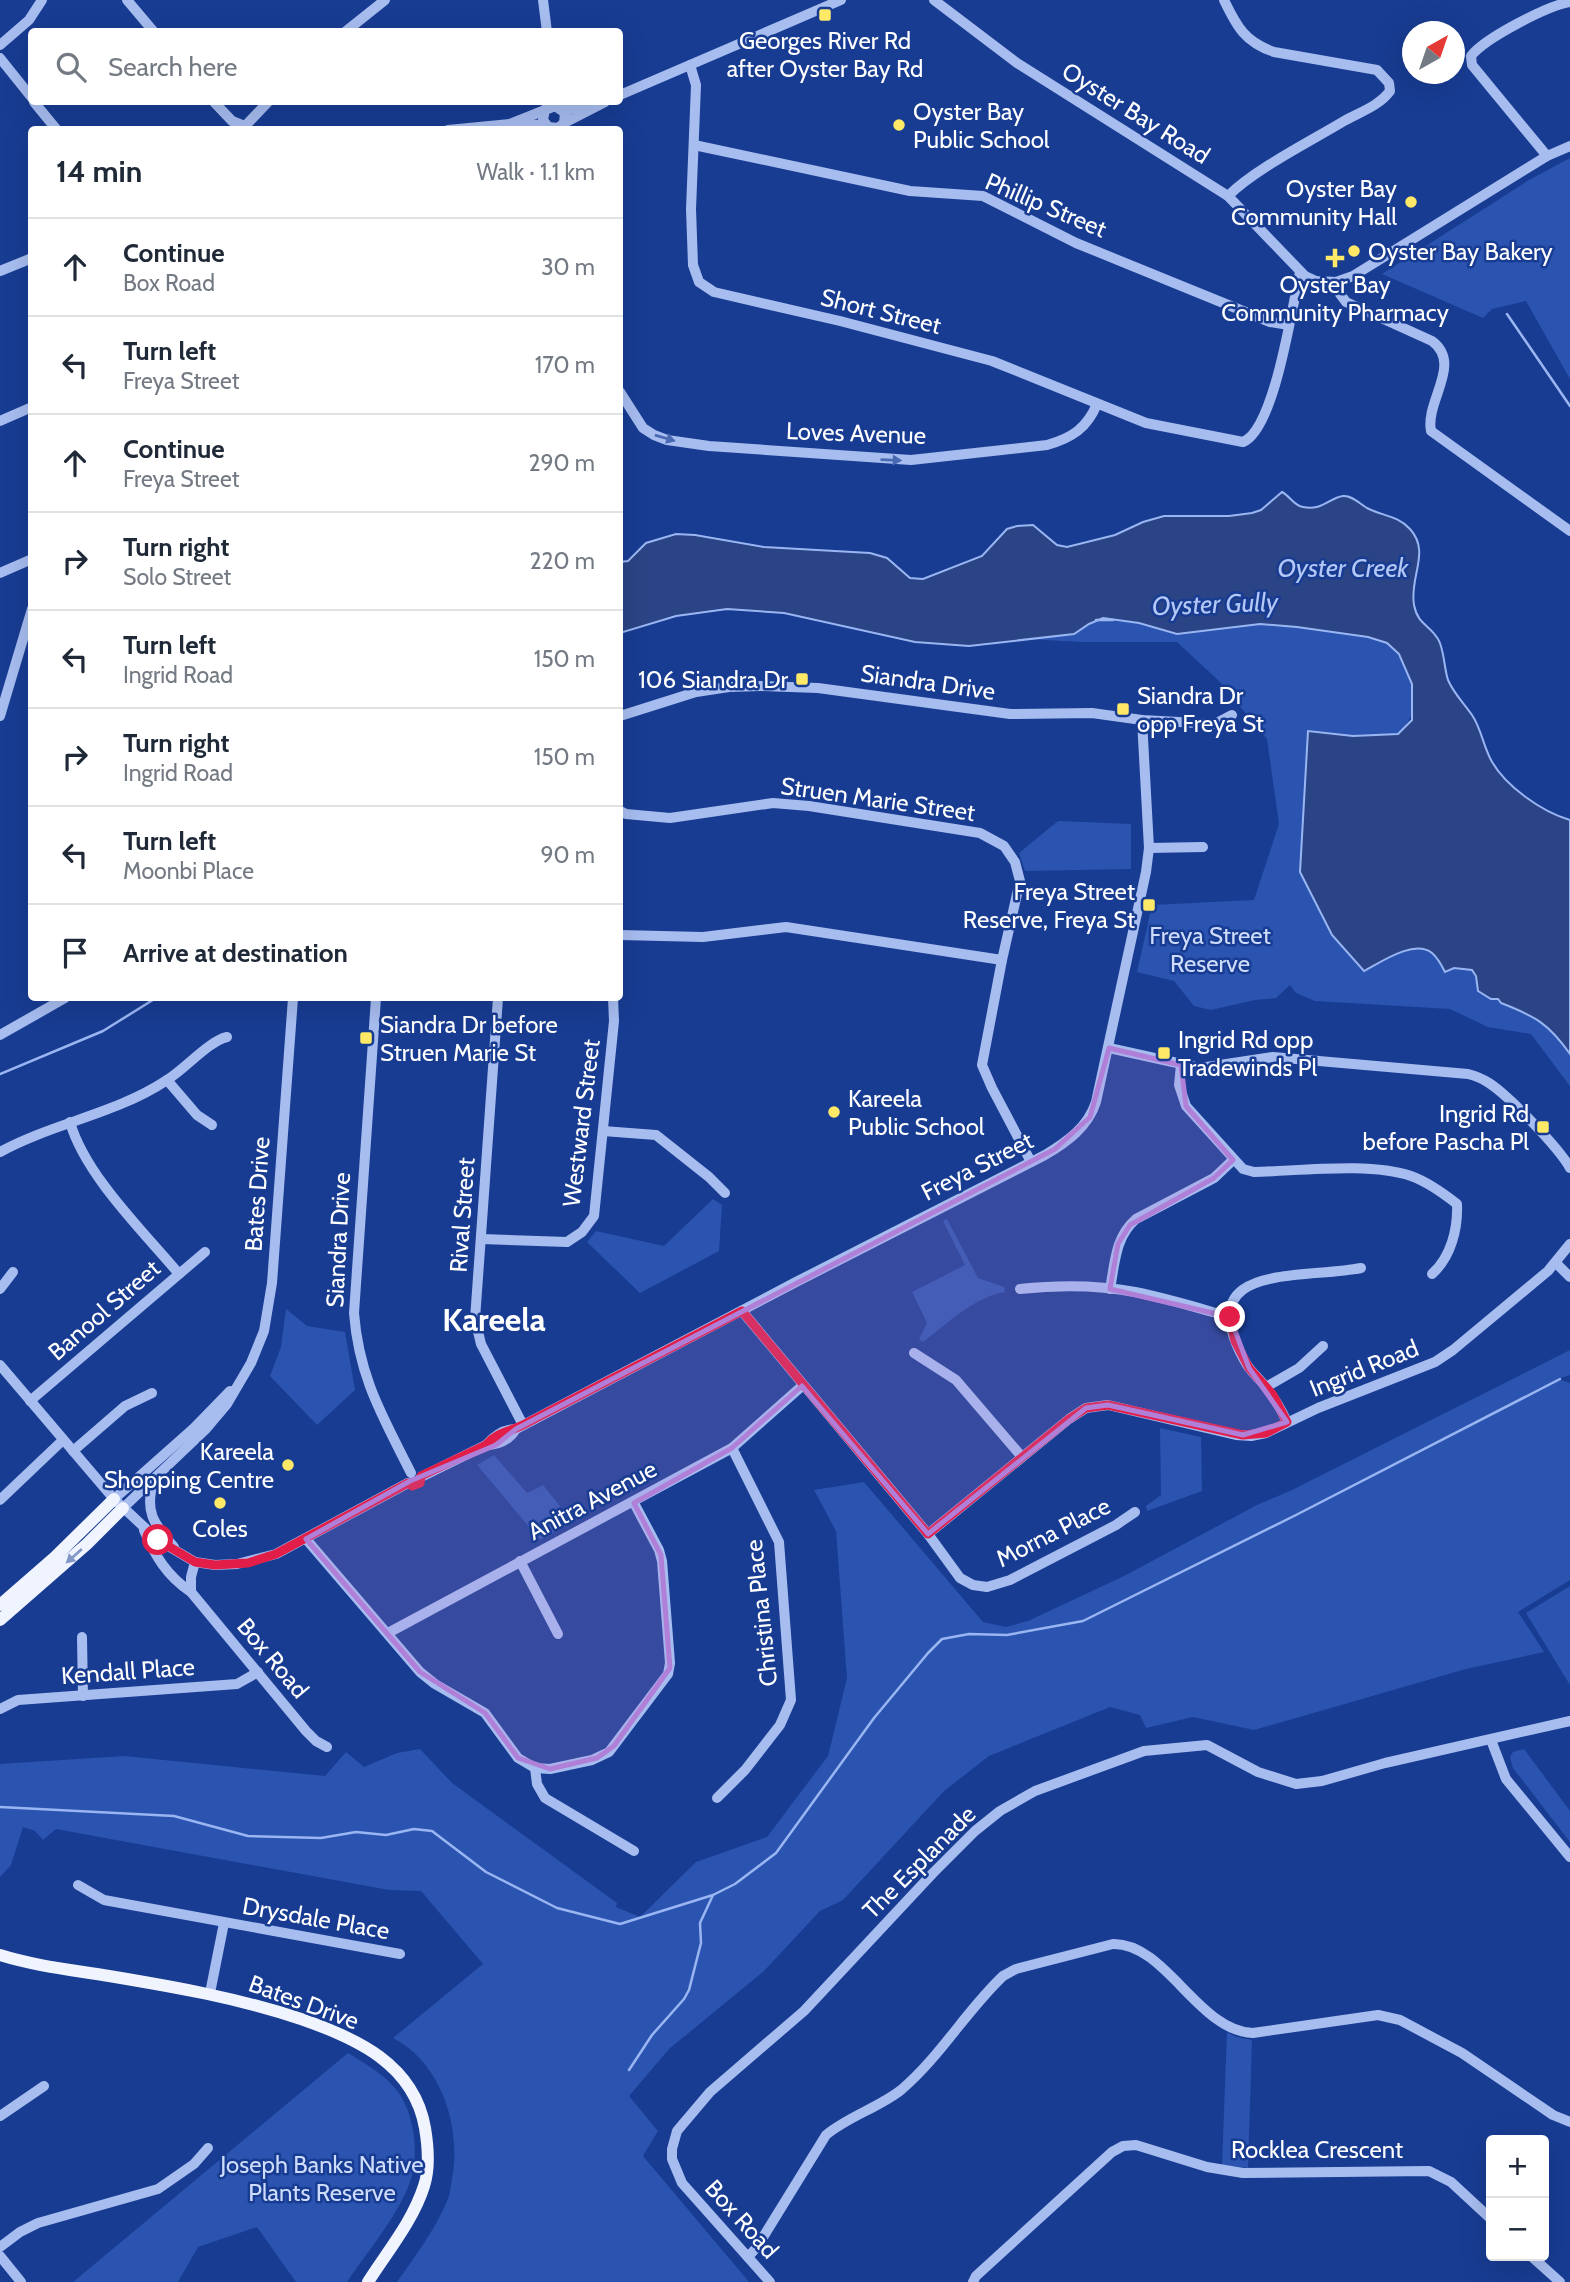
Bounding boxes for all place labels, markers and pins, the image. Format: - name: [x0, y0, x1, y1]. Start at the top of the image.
- marker: Georges River Rd after Oyster Bay Rd: [817, 7, 833, 23]
- place label: Georges River Rd after Oyster Bay Rd: [727, 26, 923, 83]
- place label: Oyster Bay Public School: [913, 97, 1050, 154]
- marker: Oyster Bay Public School: [891, 117, 907, 133]
- place label: Oyster Bay Community Hall: [1231, 174, 1397, 231]
- marker: Oyster Bay Community Hall: [1403, 194, 1419, 210]
- place label: Oyster Bay Bakery: [1368, 237, 1553, 266]
- marker: Oyster Bay Bakery: [1346, 243, 1362, 259]
- marker: Oyster Bay Community Pharmacy: [1327, 250, 1343, 266]
- place label: Oyster Bay Community Pharmacy: [1221, 270, 1449, 327]
- place label: 106 Siandra Dr: [638, 665, 788, 694]
- marker: 106 Siandra Dr: [794, 671, 810, 687]
- place label: Siandra Dr opp Freya St: [1137, 681, 1264, 738]
- marker: Siandra Dr opp Freya St: [1115, 701, 1131, 717]
- place label: Freya Street Reserve, Freya St: [963, 877, 1135, 934]
- marker: Freya Street Reserve, Freya St: [1141, 897, 1157, 913]
- place label: Siandra Dr before Struen Marie St: [380, 1010, 558, 1067]
- place label: Ingrid Rd opp Tradewinds Pl: [1178, 1025, 1317, 1082]
- marker: Siandra Dr before Struen Marie St: [358, 1030, 374, 1046]
- marker: Ingrid Rd opp Tradewinds Pl: [1156, 1045, 1172, 1061]
- place label: Kareela Public School: [848, 1084, 985, 1141]
- place label: Ingrid Rd before Pascha Pl: [1363, 1099, 1529, 1156]
- marker: Kareela Public School: [826, 1104, 842, 1120]
- marker: Ingrid Rd before Pascha Pl: [1535, 1119, 1551, 1135]
- place label: Kareela Shopping Centre: [104, 1437, 274, 1494]
- marker: Kareela Shopping Centre: [280, 1457, 296, 1473]
- marker: Coles: [212, 1495, 228, 1511]
- place label: Coles: [192, 1514, 248, 1543]

